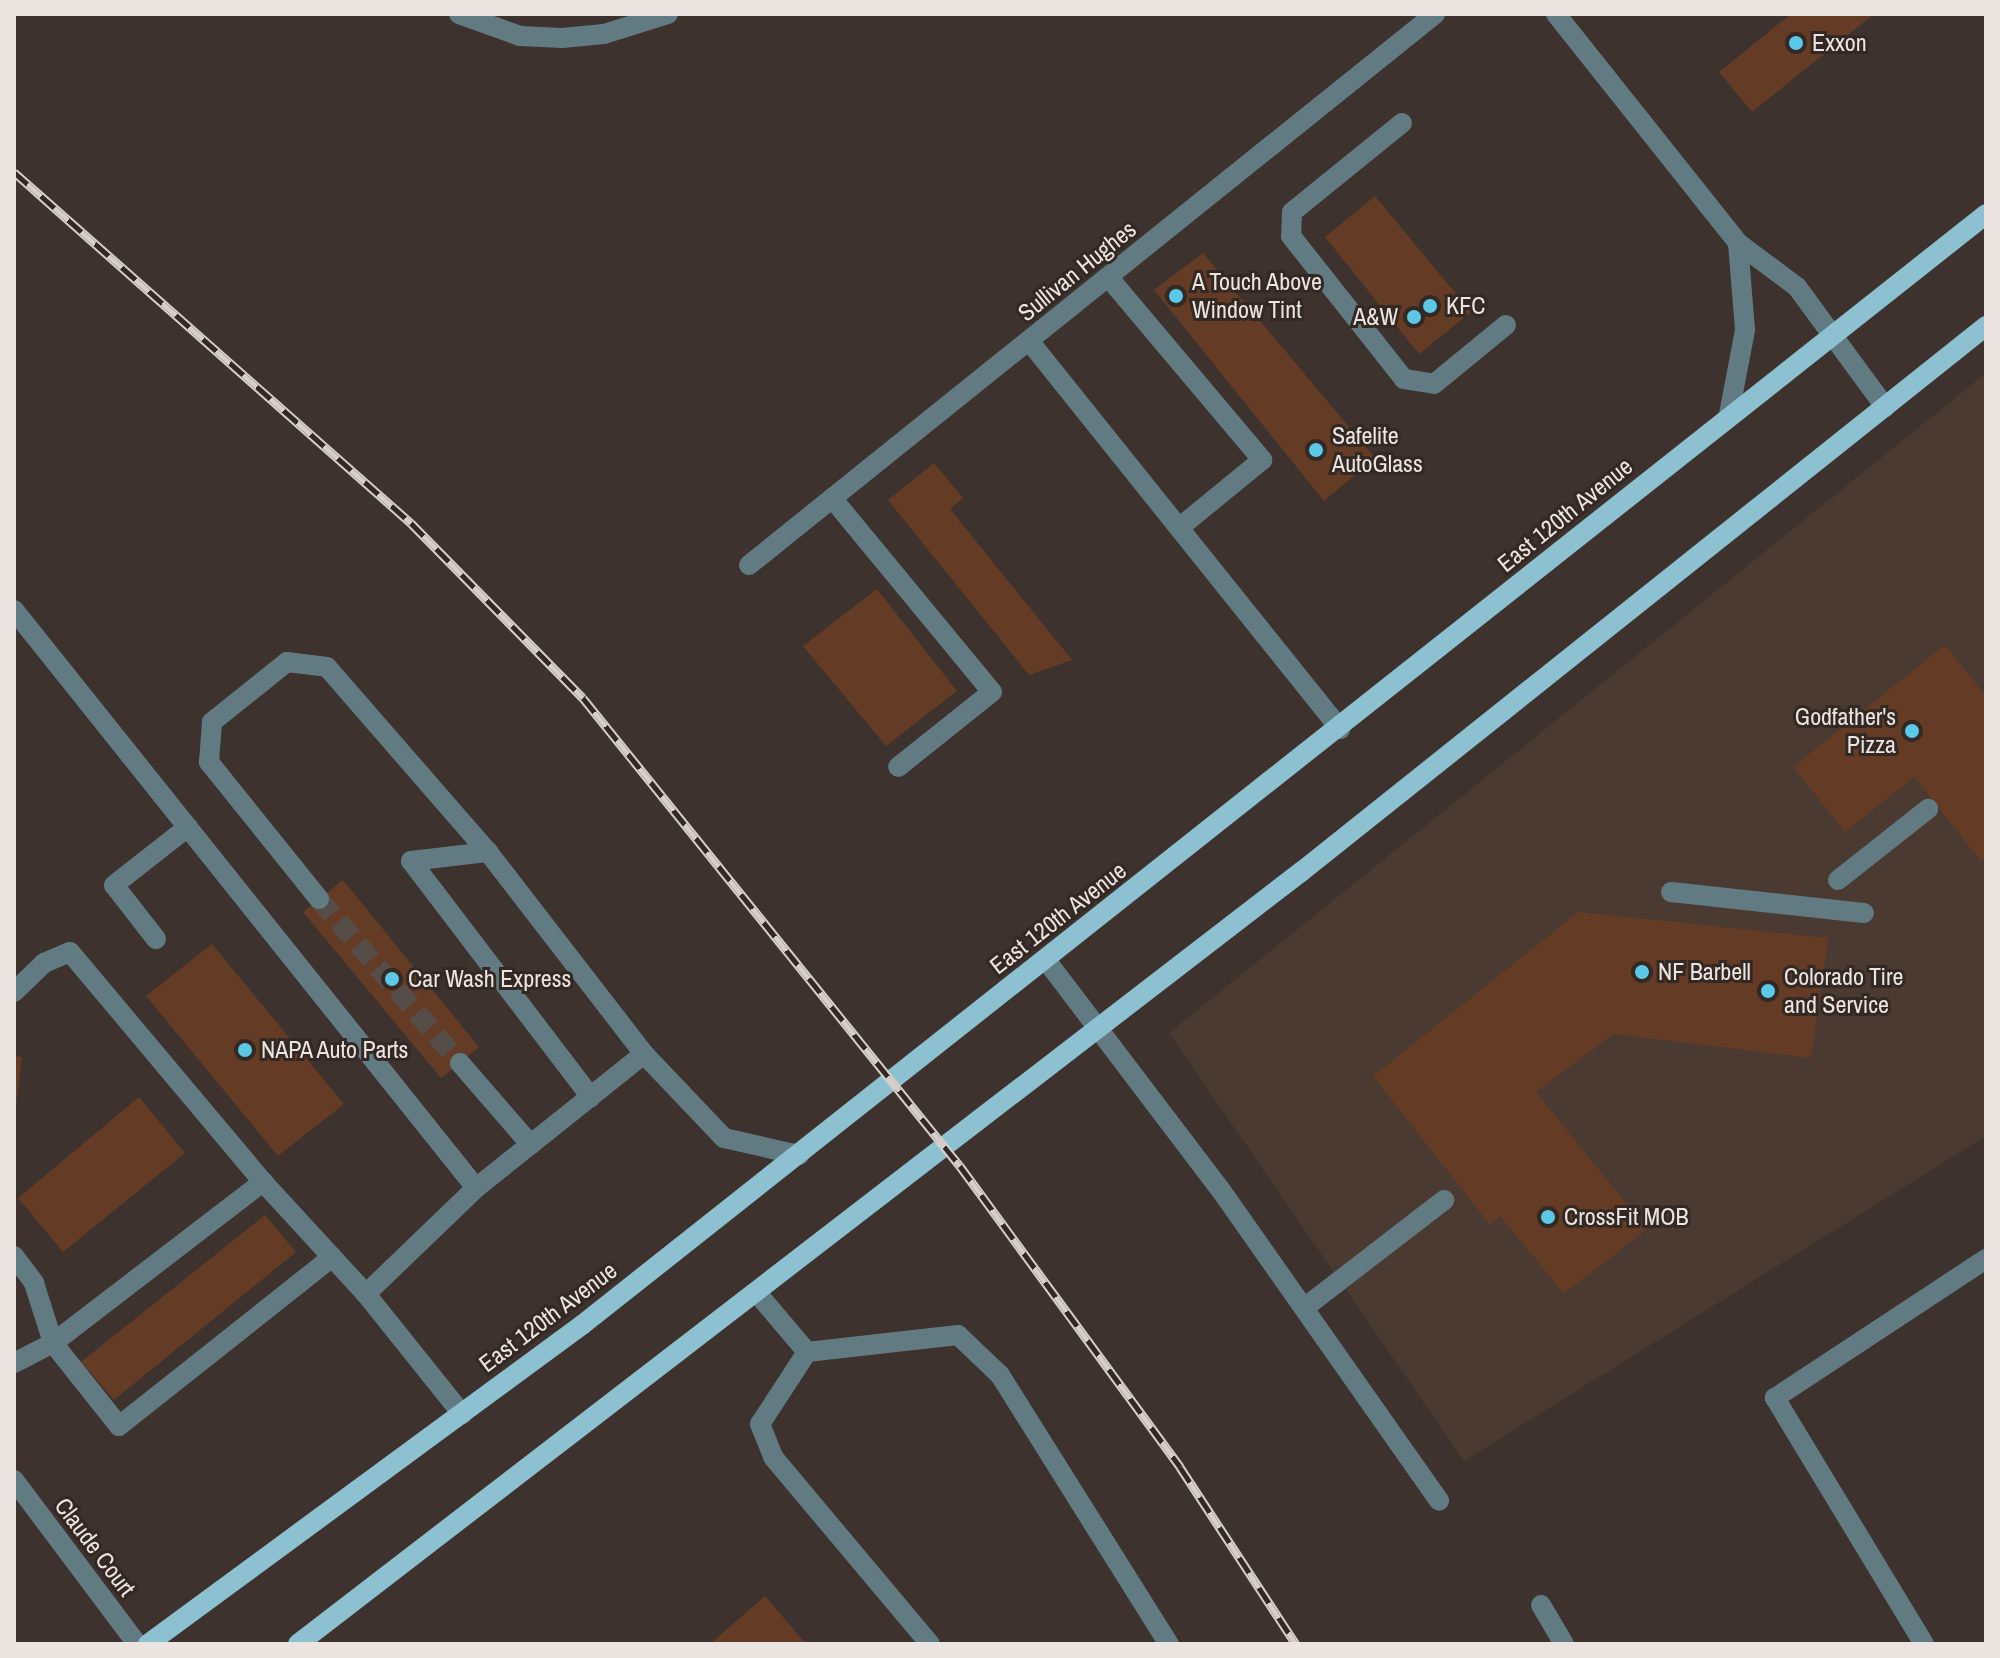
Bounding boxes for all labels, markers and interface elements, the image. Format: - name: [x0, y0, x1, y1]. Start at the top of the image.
- place label: Exxon: [1812, 29, 1867, 57]
- marker: Exxon: [1787, 34, 1805, 52]
- street label: Sullivan Hughes: [1012, 215, 1142, 327]
- place label: A Touch Above Window Tint: [1192, 268, 1324, 324]
- marker: A Touch Above Window Tint: [1167, 287, 1185, 305]
- place label: KFC: [1446, 292, 1485, 320]
- marker: KFC: [1421, 297, 1439, 315]
- place label: A&W: [1353, 303, 1398, 331]
- marker: A&W: [1405, 308, 1423, 326]
- place label: Safelite AutoGlass: [1332, 422, 1423, 478]
- marker: Safelite AutoGlass: [1307, 441, 1325, 459]
- street label: East 120th Avenue: [1491, 452, 1639, 578]
- place label: Godfather's Pizza: [1795, 703, 1896, 759]
- marker: Godfather's Pizza: [1903, 722, 1921, 740]
- street label: East 120th Avenue: [984, 856, 1132, 980]
- place label: NF Barbell: [1658, 958, 1751, 986]
- marker: NF Barbell: [1633, 963, 1651, 981]
- place label: Colorado Tire and Service: [1784, 963, 1904, 1019]
- place label: Car Wash Express: [408, 965, 571, 993]
- marker: Car Wash Express: [383, 970, 401, 988]
- marker: Colorado Tire and Service: [1759, 982, 1777, 1000]
- place label: NAPA Auto Parts: [261, 1036, 411, 1064]
- marker: NAPA Auto Parts: [236, 1041, 254, 1059]
- place label: CrossFit MOB: [1564, 1203, 1689, 1231]
- marker: CrossFit MOB: [1539, 1208, 1557, 1226]
- street label: East 120th Avenue: [473, 1256, 623, 1378]
- street label: Claude Court: [49, 1492, 141, 1602]

